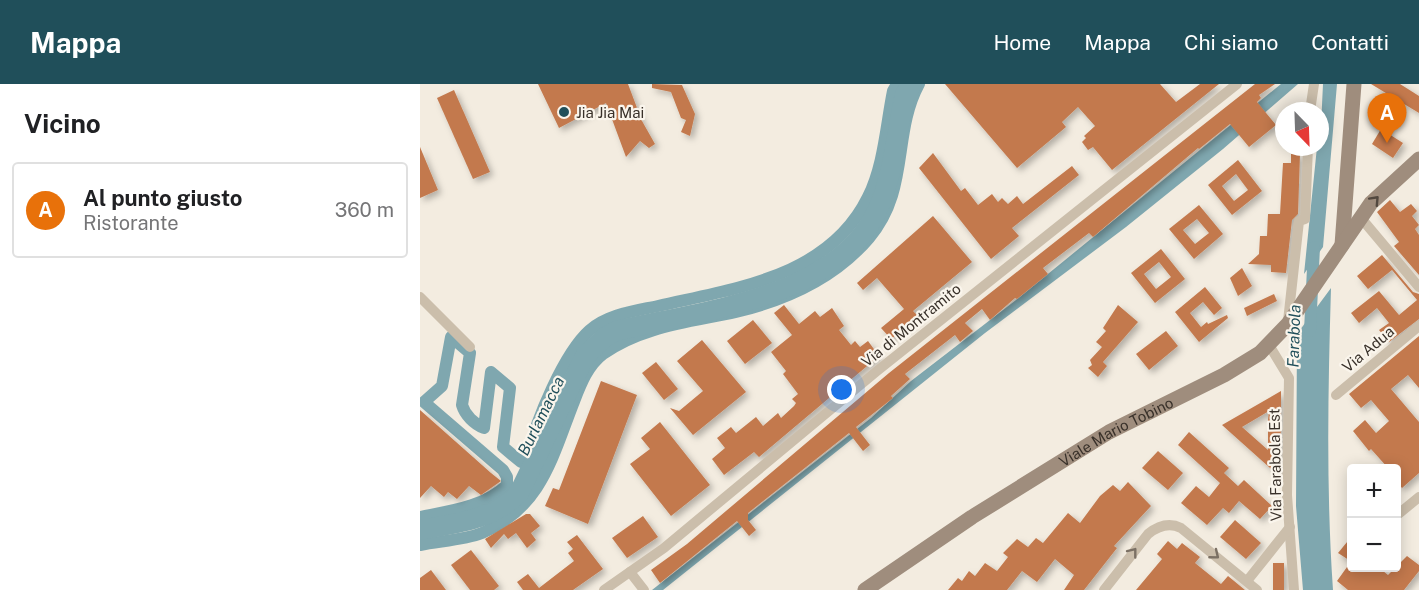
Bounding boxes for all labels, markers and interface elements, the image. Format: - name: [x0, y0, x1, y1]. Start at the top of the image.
- text: Mappa: [30, 26, 121, 59]
- text: Home: [993, 30, 1051, 55]
- text: Mappa: [1084, 30, 1151, 55]
- text: Chi siamo: [1184, 30, 1278, 55]
- text: Contatti: [1311, 30, 1389, 55]
- pin: A: [1368, 94, 1406, 143]
- north arrow: [1275, 102, 1329, 156]
- place label: Jia Jia Mai: [576, 104, 644, 121]
- marker: Jia Jia Mai: [557, 105, 571, 119]
- text: Vicino: [24, 108, 101, 139]
- text: Al punto giusto: [83, 185, 242, 211]
- one-way arrow: [1368, 196, 1379, 206]
- text: A: [38, 198, 53, 222]
- text: 360 m: [335, 198, 394, 222]
- text: Ristorante: [83, 211, 179, 235]
- street label: Via di Montramito: [858, 280, 964, 370]
- water label: Farabola: [1283, 304, 1305, 368]
- street label: Via Adua: [1339, 323, 1397, 375]
- water label: Burlamacca: [514, 373, 568, 459]
- your location: [827, 375, 856, 404]
- street label: Viale Mario Tobino: [1056, 393, 1176, 470]
- street label: Via Farabola Est: [1266, 408, 1284, 522]
- map controls: [1347, 464, 1401, 572]
- button: +: [1347, 464, 1401, 518]
- button: −: [1347, 518, 1401, 572]
- one-way arrow: [1208, 547, 1219, 558]
- one-way arrow: [1126, 548, 1137, 559]

